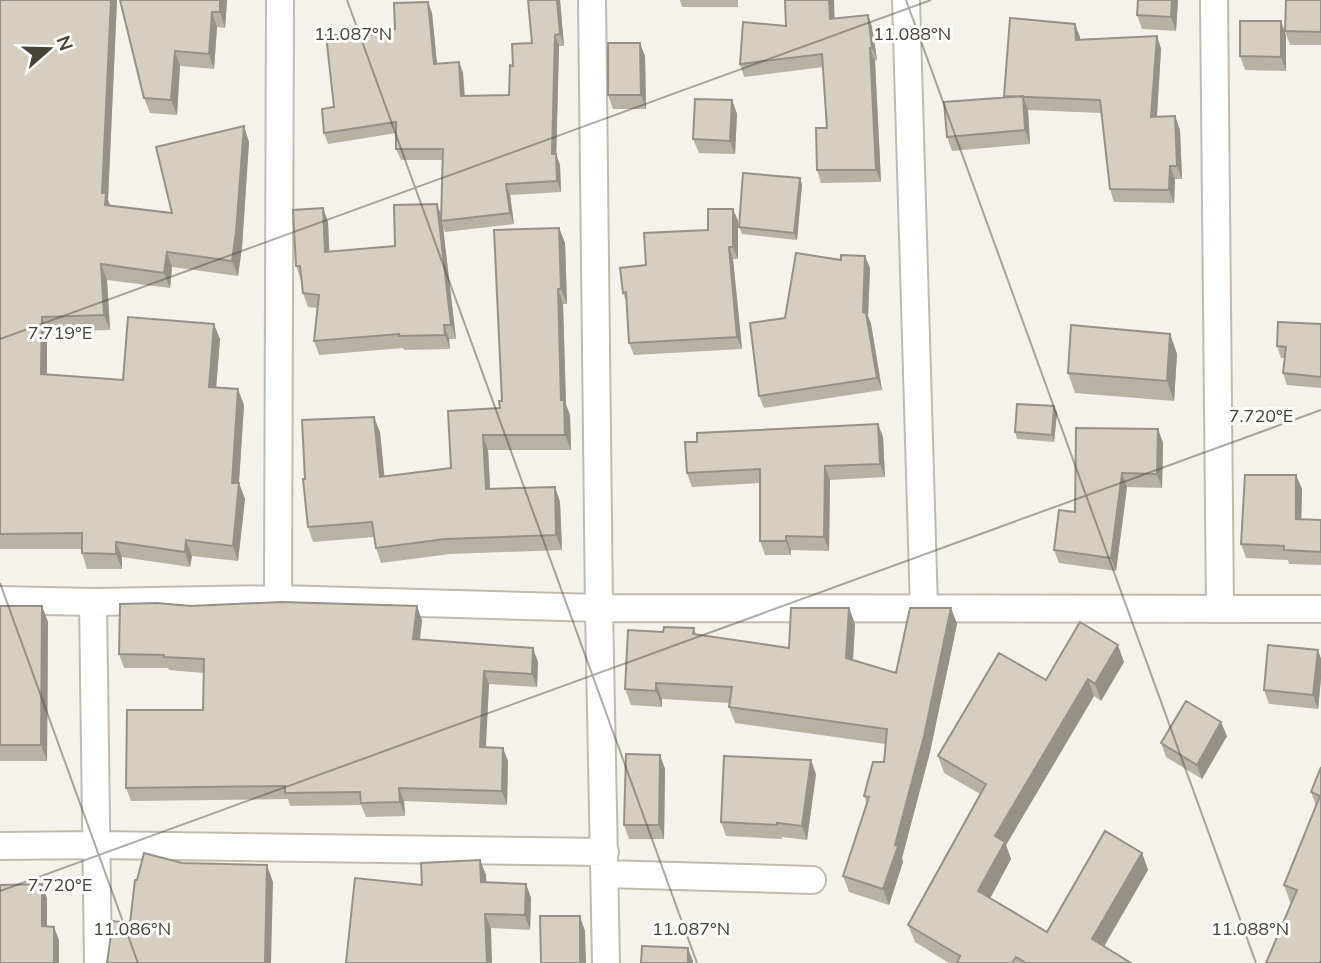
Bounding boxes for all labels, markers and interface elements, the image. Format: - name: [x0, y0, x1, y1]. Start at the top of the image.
- north arrow: [14, 14, 84, 84]
- text: 11.087°N: [314, 22, 392, 45]
- text: 11.088°N: [873, 22, 951, 45]
- text: N: [51, 32, 79, 54]
- text: 7.719°E: [28, 321, 92, 344]
- text: 7.720°E: [1229, 404, 1293, 427]
- text: 7.720°E: [28, 873, 92, 896]
- text: 11.086°N: [93, 917, 171, 940]
- text: 11.087°N: [652, 917, 730, 940]
- text: 11.088°N: [1211, 917, 1289, 940]

